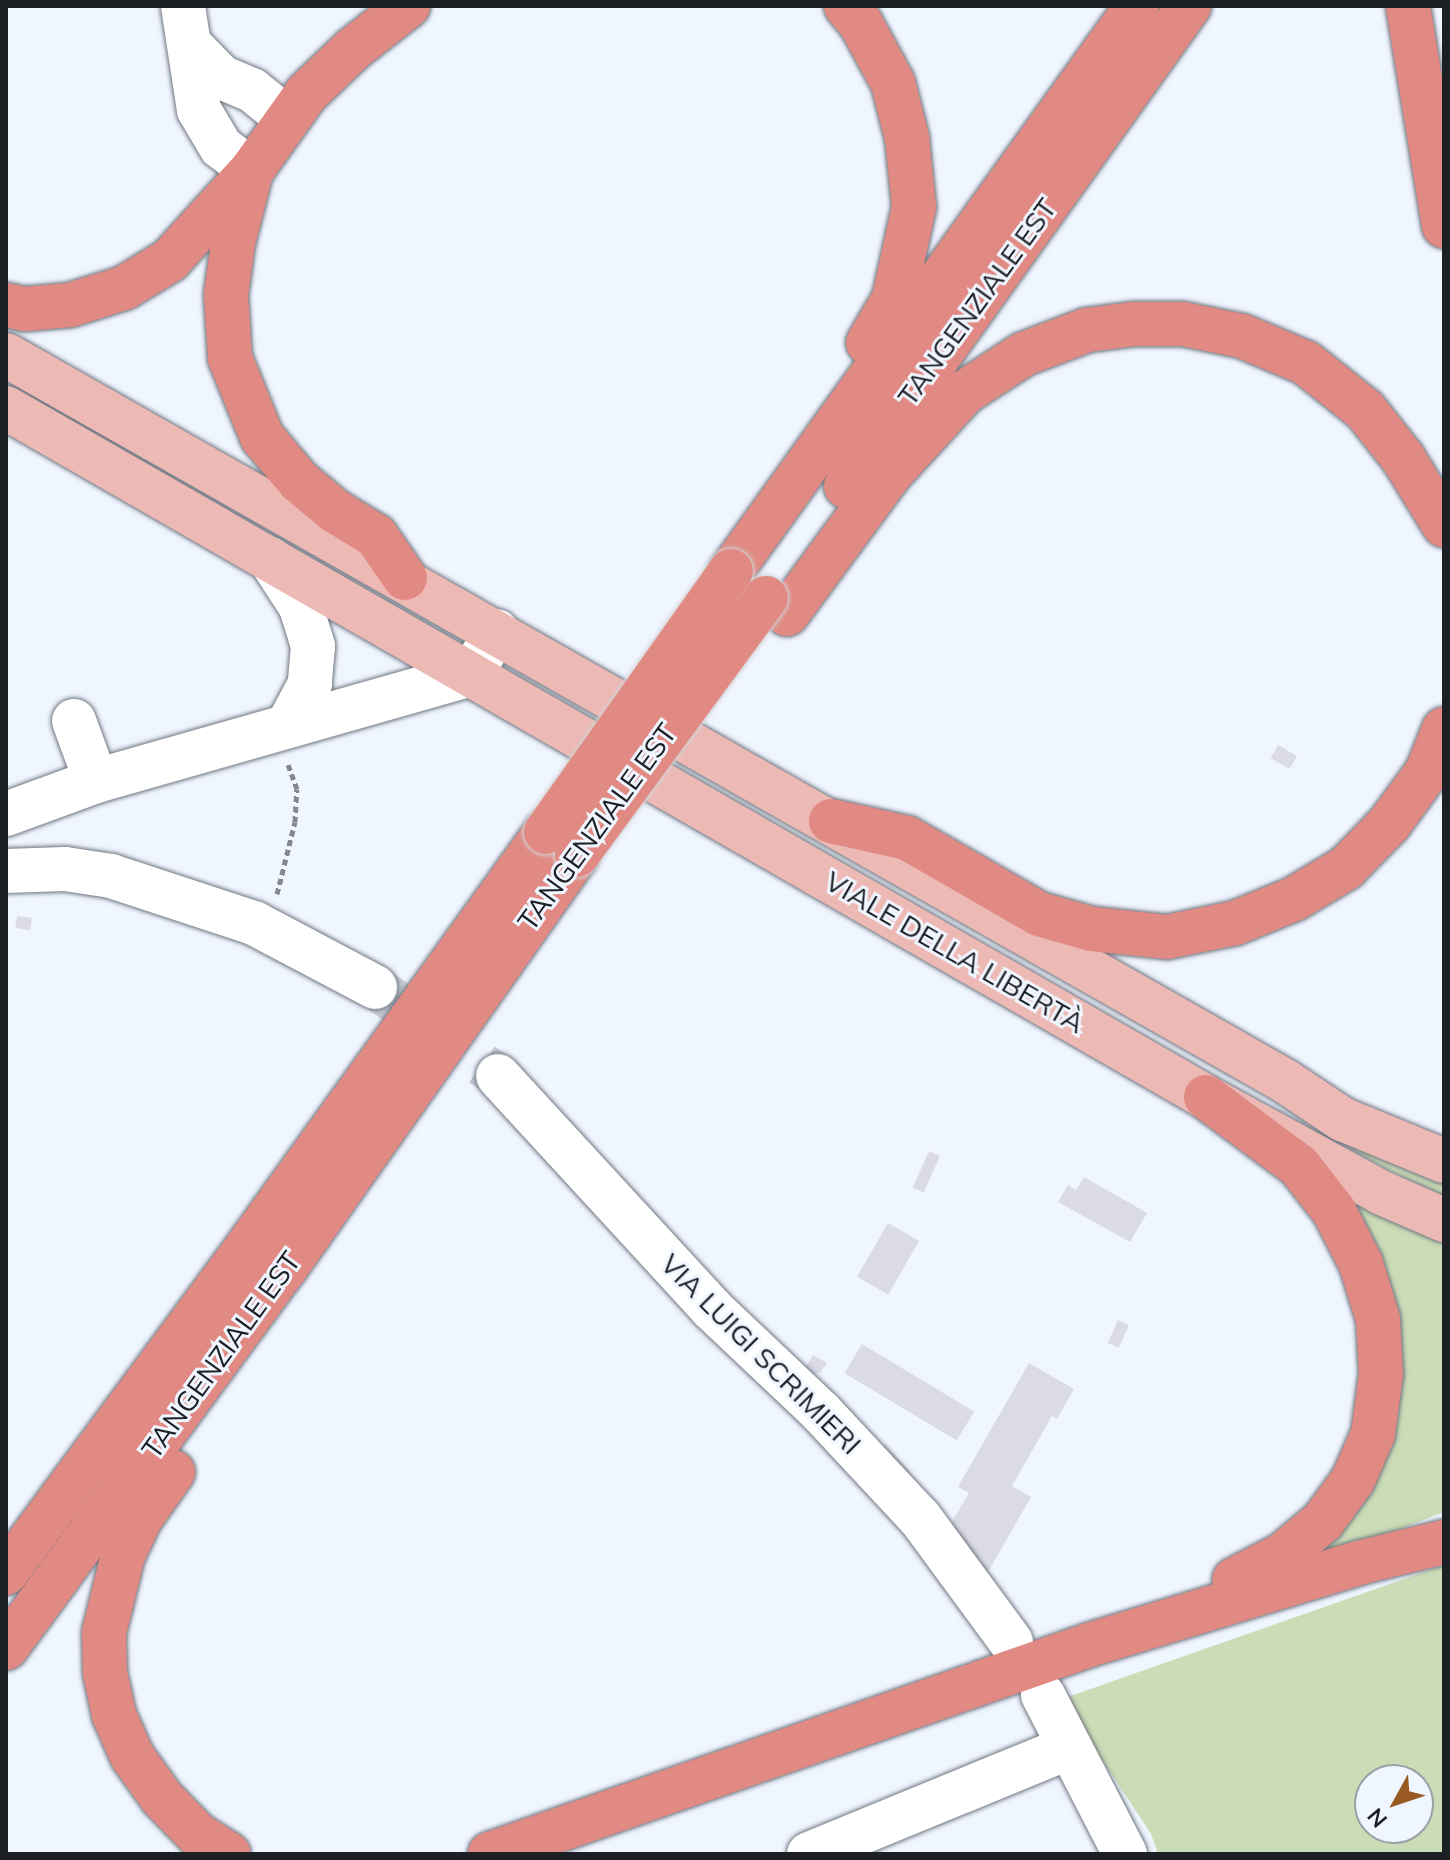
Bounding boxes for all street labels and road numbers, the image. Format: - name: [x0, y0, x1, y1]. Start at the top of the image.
- street label: TANGENZIALE EST: [891, 192, 1063, 412]
- street label: TANGENZIALE EST: [511, 717, 683, 937]
- street label: VIALE DELLA LIBERTÀ: [819, 864, 1091, 1040]
- street label: TANGENZIALE EST: [135, 1245, 307, 1465]
- street label: VIA LUIGI SCRIMIERI: [654, 1247, 868, 1461]

